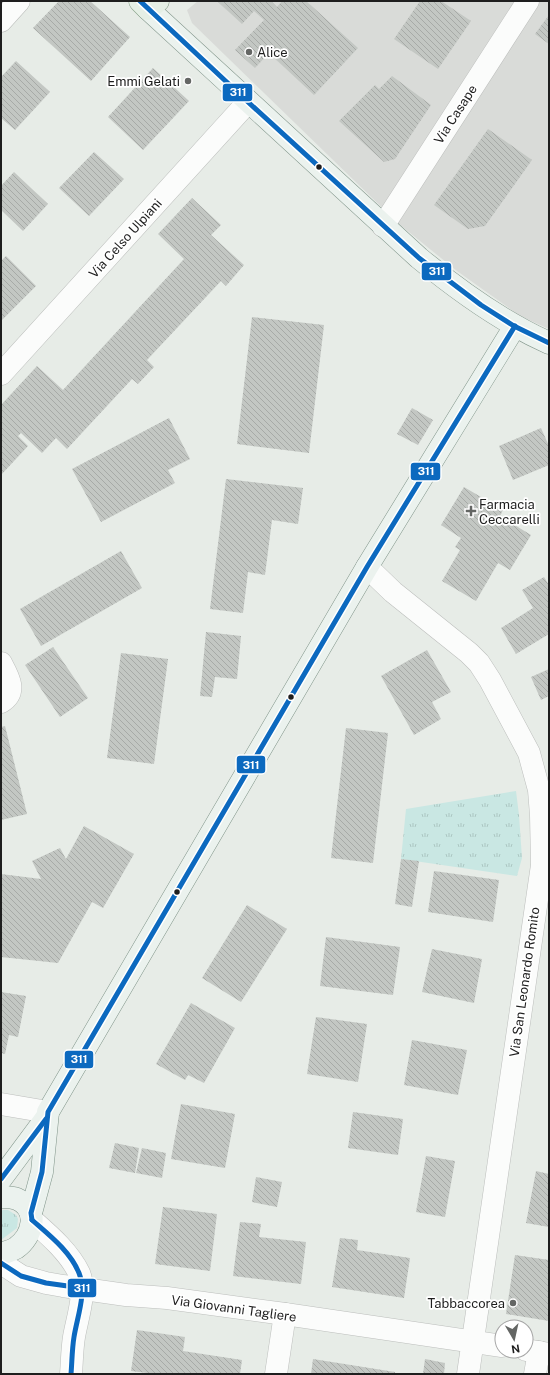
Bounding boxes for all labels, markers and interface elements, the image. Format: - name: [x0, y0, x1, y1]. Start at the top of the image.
- place label: Alice: [257, 45, 288, 60]
- marker: Alice: [244, 47, 254, 57]
- place label: Emmi Gelati: [107, 74, 180, 89]
- marker: Emmi Gelati: [183, 76, 193, 86]
- street label: Via Casape: [431, 82, 480, 147]
- line badge: 311: [222, 83, 253, 102]
- text: 311: [230, 86, 246, 98]
- unlabelled marker: [314, 162, 324, 172]
- street label: Via Celso Ulpiani: [86, 196, 165, 281]
- line badge: 311: [421, 262, 452, 281]
- text: 311: [429, 265, 445, 277]
- line badge: 311: [410, 462, 441, 481]
- text: 311: [418, 465, 434, 477]
- place label: Farmacia Ceccarelli: [479, 497, 540, 527]
- marker: Farmacia Ceccarelli: [466, 506, 476, 516]
- unlabelled marker: [286, 692, 296, 702]
- line badge: 311: [236, 755, 266, 774]
- text: 311: [243, 759, 259, 771]
- unlabelled marker: [172, 887, 182, 897]
- street label: Via San Leonardo Romito: [507, 906, 542, 1058]
- line badge: 311: [64, 1050, 94, 1069]
- text: 311: [71, 1053, 87, 1065]
- line badge: 311: [67, 1278, 97, 1298]
- text: 311: [74, 1282, 90, 1294]
- street label: Via Giovanni Tagliere: [170, 1292, 298, 1325]
- place label: Tabbaccorea: [427, 1296, 505, 1311]
- marker: Tabbaccorea: [508, 1298, 518, 1308]
- north arrow: [494, 1319, 534, 1359]
- text: N: [510, 1342, 521, 1355]

